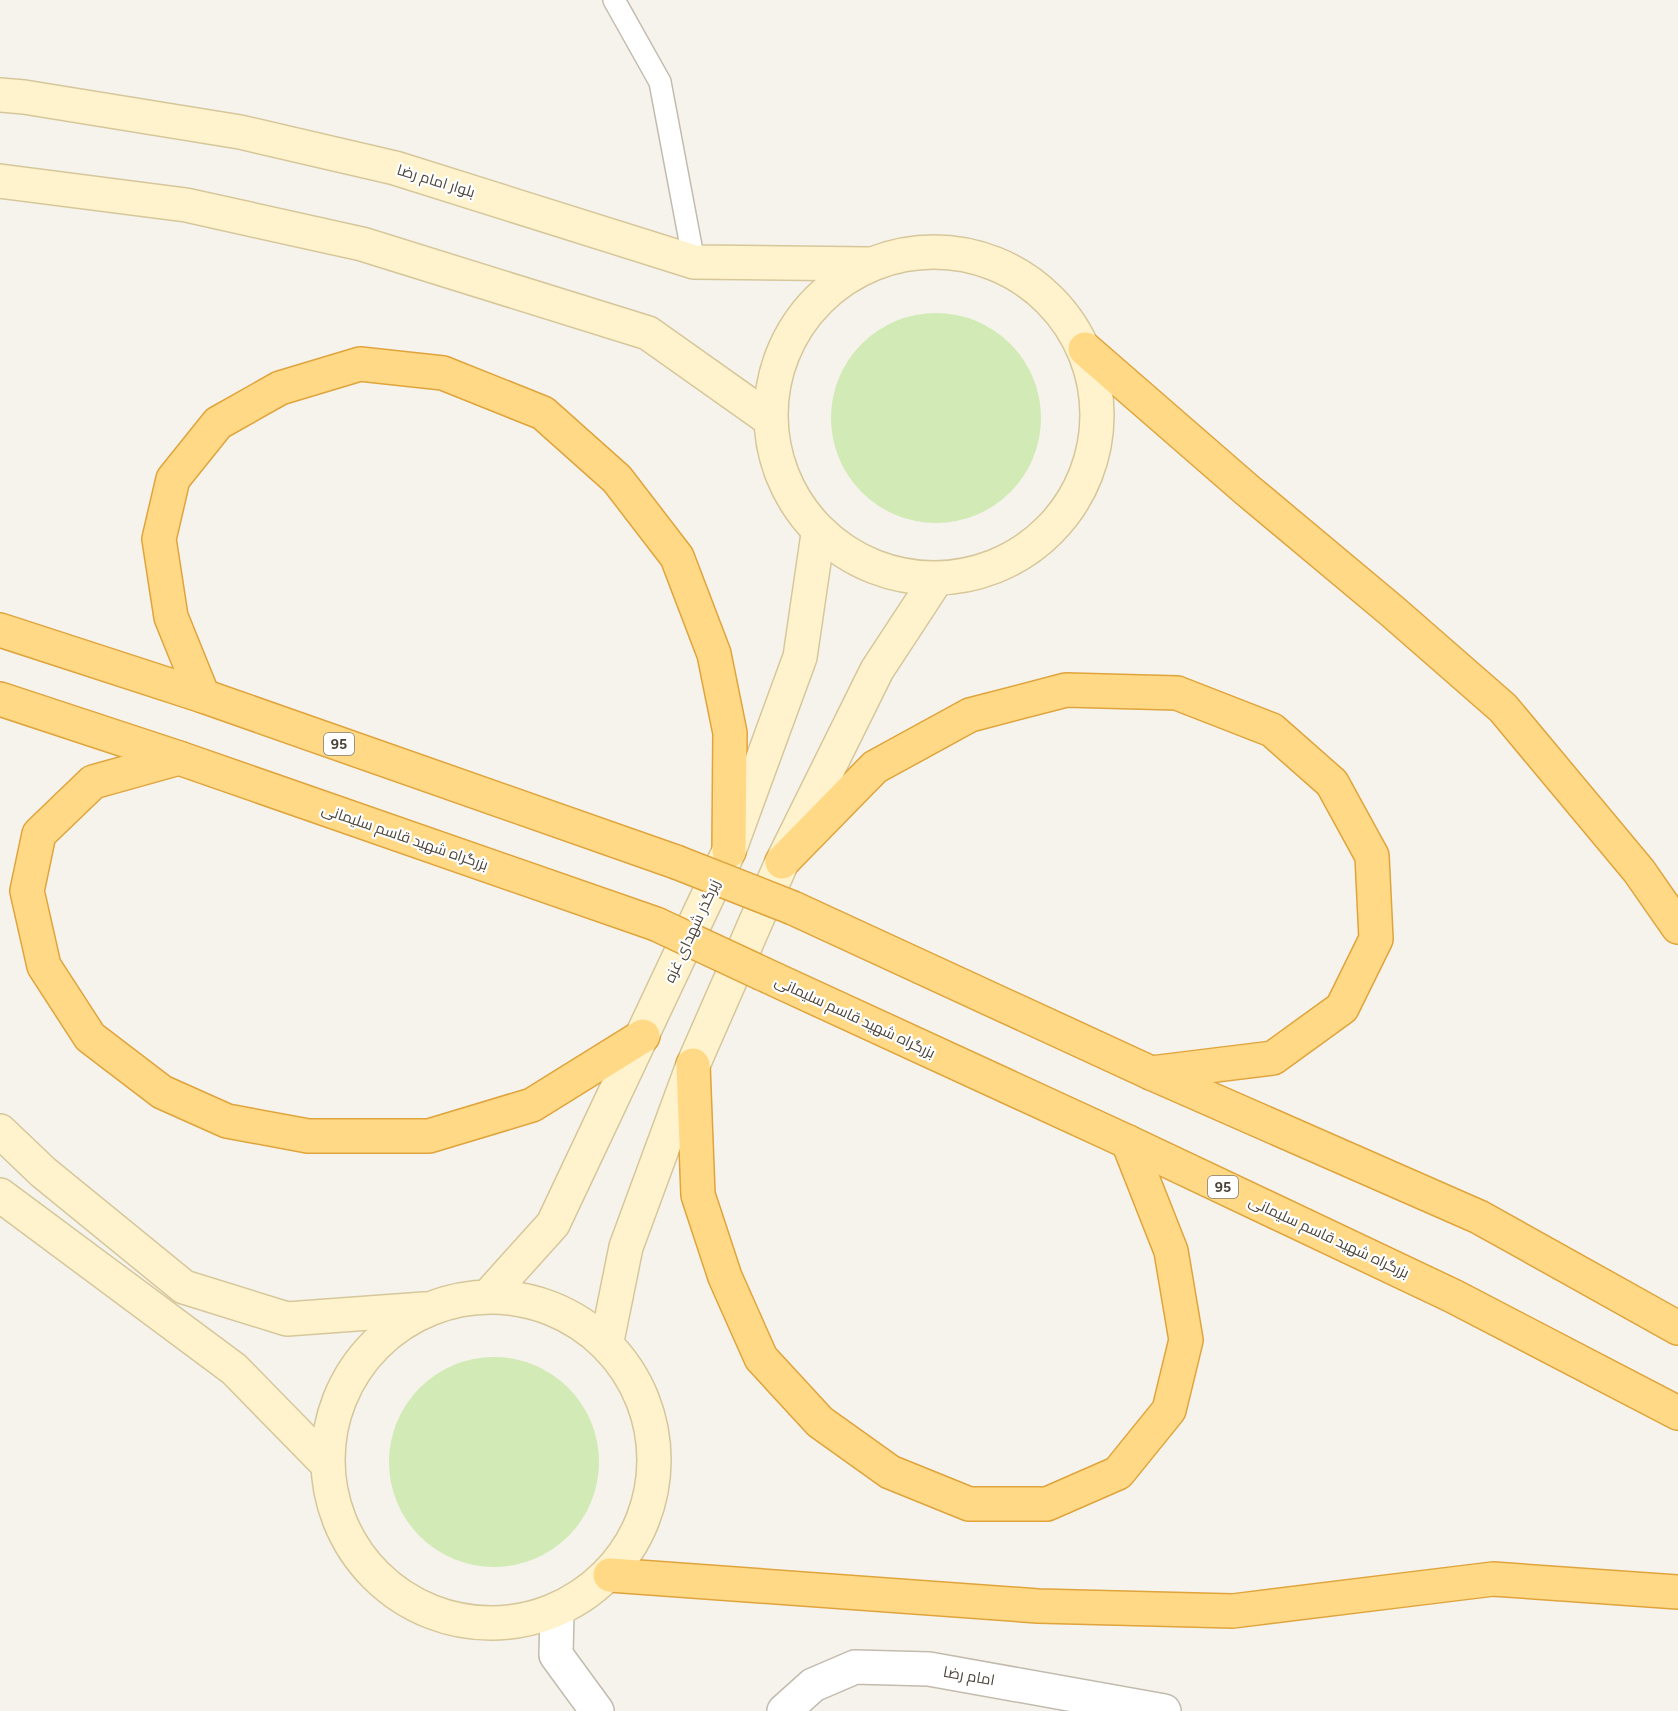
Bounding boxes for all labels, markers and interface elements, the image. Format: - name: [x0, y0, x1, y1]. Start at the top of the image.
- street label: بلوار امام رضا: [394, 161, 477, 202]
- road number: 95: [324, 733, 354, 755]
- street label: بزرگراه شهید قاسم سلیمانی: [319, 800, 491, 875]
- street label: زیرگذر شهدای غزه: [660, 876, 725, 986]
- street label: بزرگراه شهید قاسم سلیمانی: [772, 972, 938, 1063]
- road number: 95: [1208, 1176, 1238, 1198]
- street label: بزرگراه شهید قاسم سلیمانی: [1246, 1192, 1412, 1283]
- street label: امام رضا: [942, 1663, 996, 1690]

